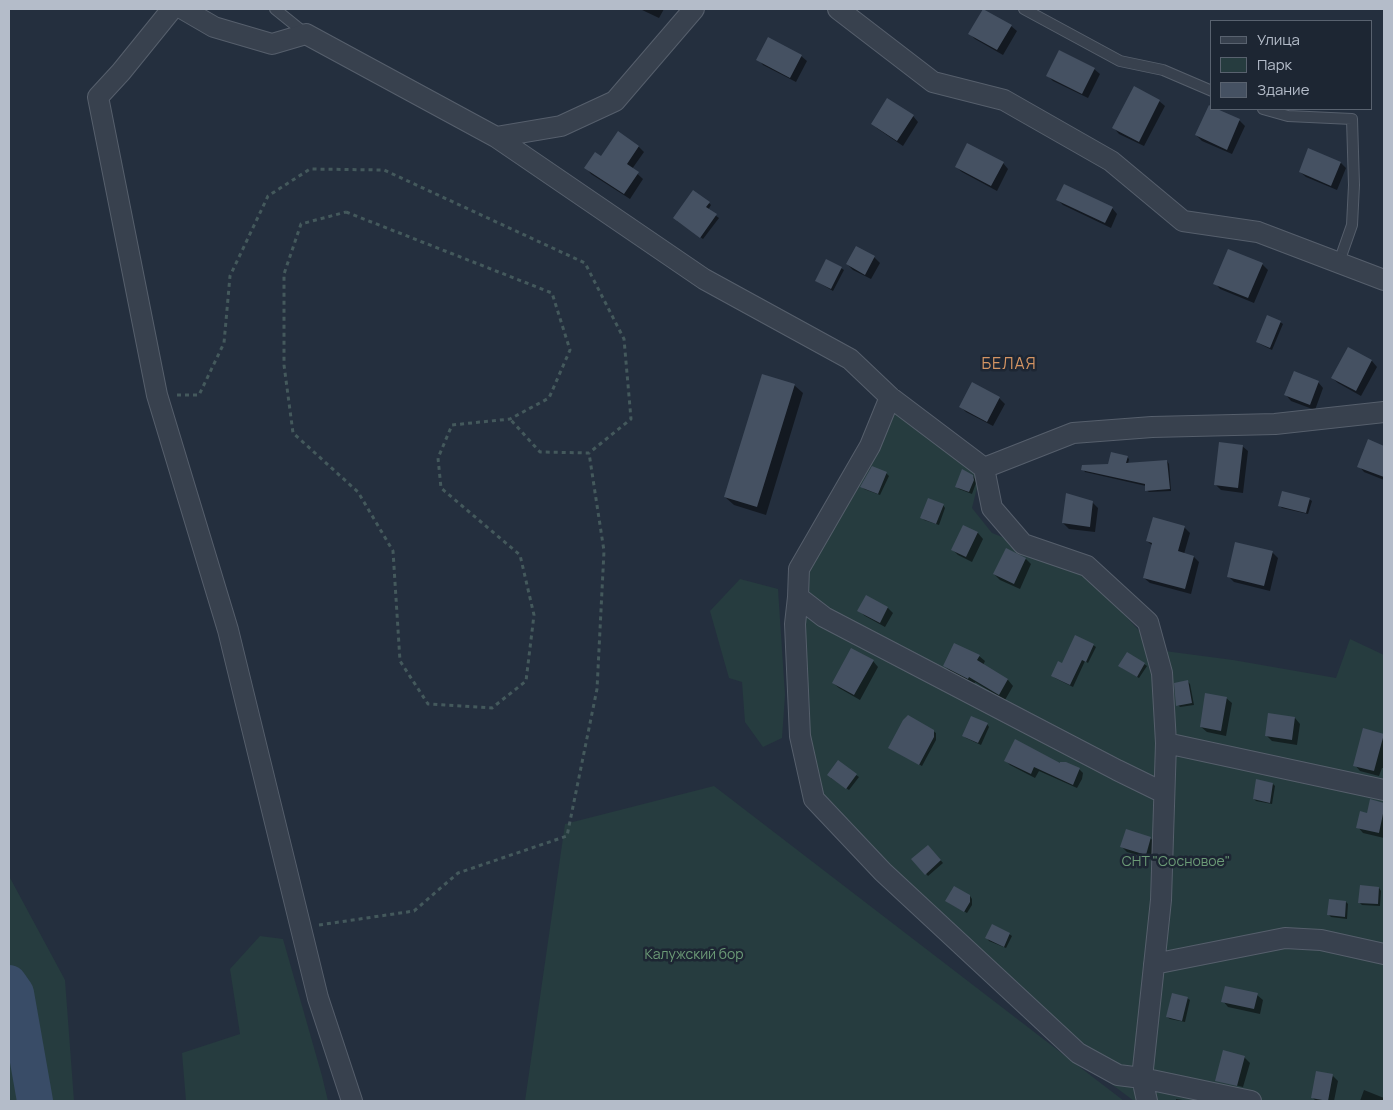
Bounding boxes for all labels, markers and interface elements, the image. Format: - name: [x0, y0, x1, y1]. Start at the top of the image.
- legend: [1210, 20, 1373, 110]
- text: Улица: [1257, 29, 1300, 50]
- text: Парк: [1257, 54, 1292, 75]
- text: Здание: [1257, 79, 1309, 100]
- district label: БЕЛАЯ: [981, 355, 1037, 375]
- park label: СНТ "Сосновое": [1122, 854, 1230, 870]
- park label: Калужский бор: [644, 947, 744, 963]

